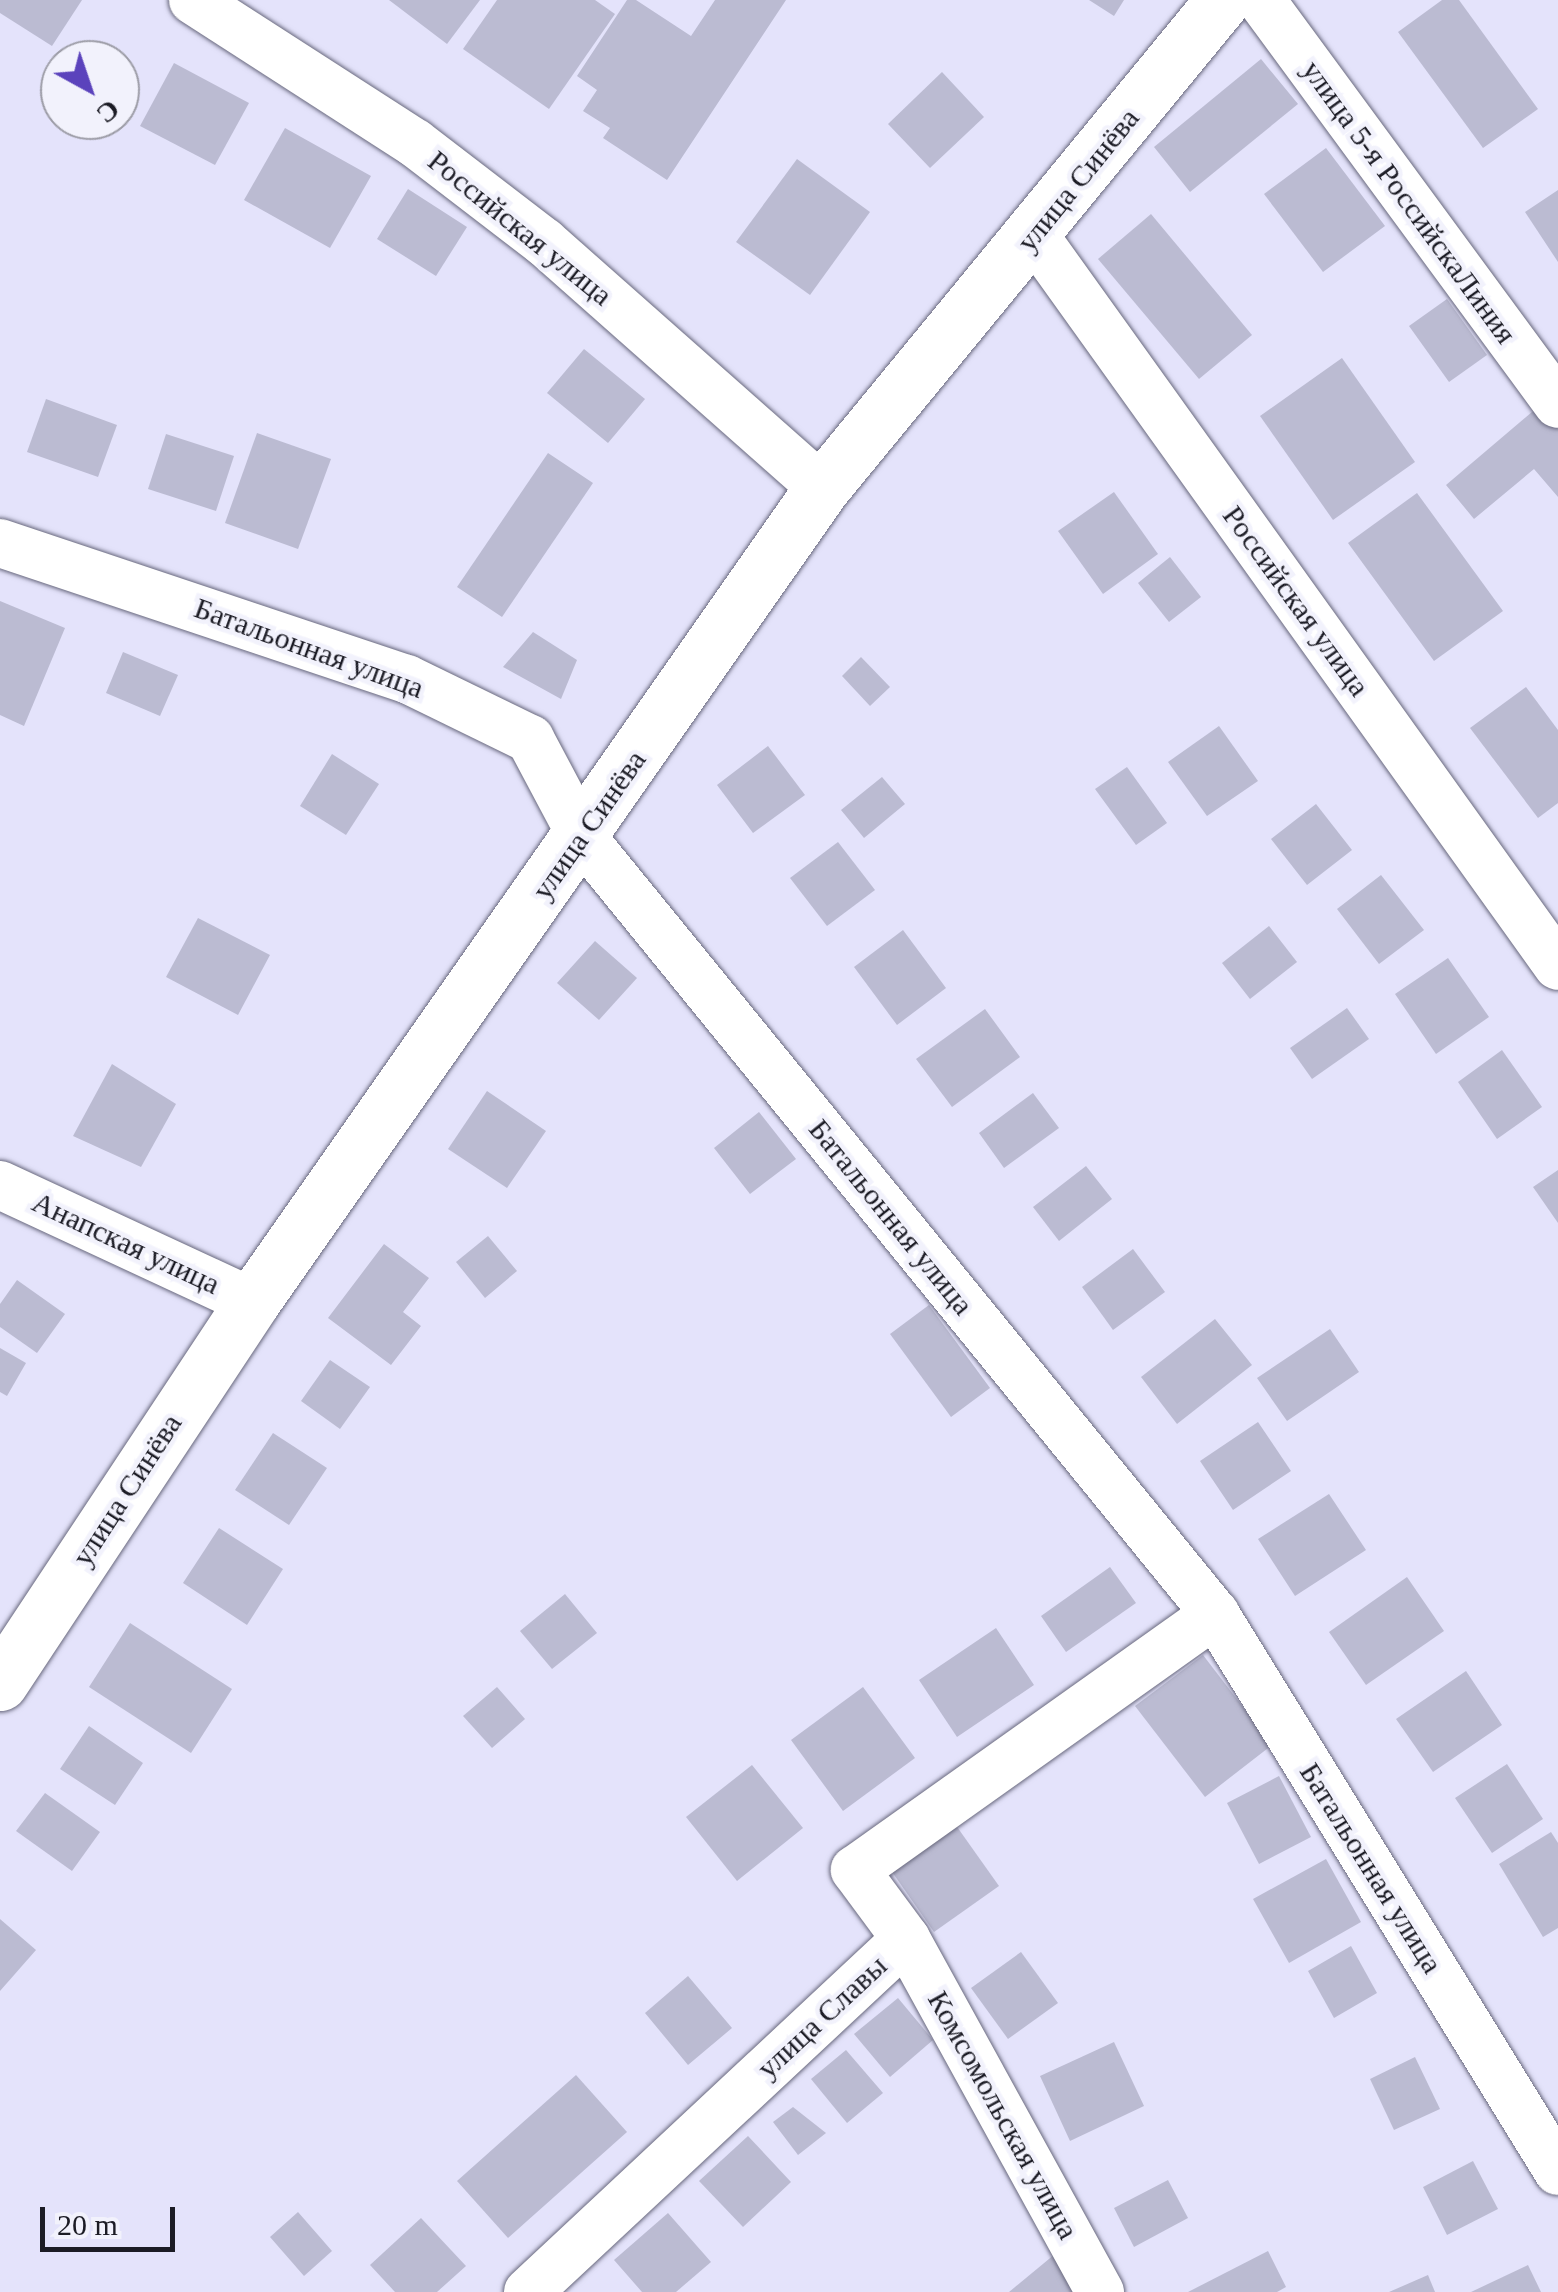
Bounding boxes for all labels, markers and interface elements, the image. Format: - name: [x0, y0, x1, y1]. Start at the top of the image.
- north arrow: [40, 40, 140, 140]
- street label: улица 5-я РоссийскаЛиния: [1294, 53, 1524, 351]
- text: С: [91, 93, 126, 130]
- street label: улица Синёва: [1009, 101, 1147, 259]
- street label: Российская улица: [421, 143, 619, 313]
- street label: Российская улица: [1215, 499, 1377, 703]
- street label: Батальонная улица: [189, 590, 429, 706]
- street label: улица Синёва: [524, 743, 654, 907]
- street label: Батальонная улица: [801, 1112, 981, 1322]
- street label: Анапская улица: [26, 1184, 226, 1302]
- street label: улица Синёва: [64, 1407, 190, 1573]
- street label: Батальонная улица: [1292, 1756, 1450, 1980]
- street label: улица Славы: [750, 1948, 894, 2086]
- street label: Комсомольская улица: [920, 1985, 1086, 2245]
- scale bar: [45, 2187, 180, 2249]
- text: 20 m: [57, 2208, 118, 2241]

